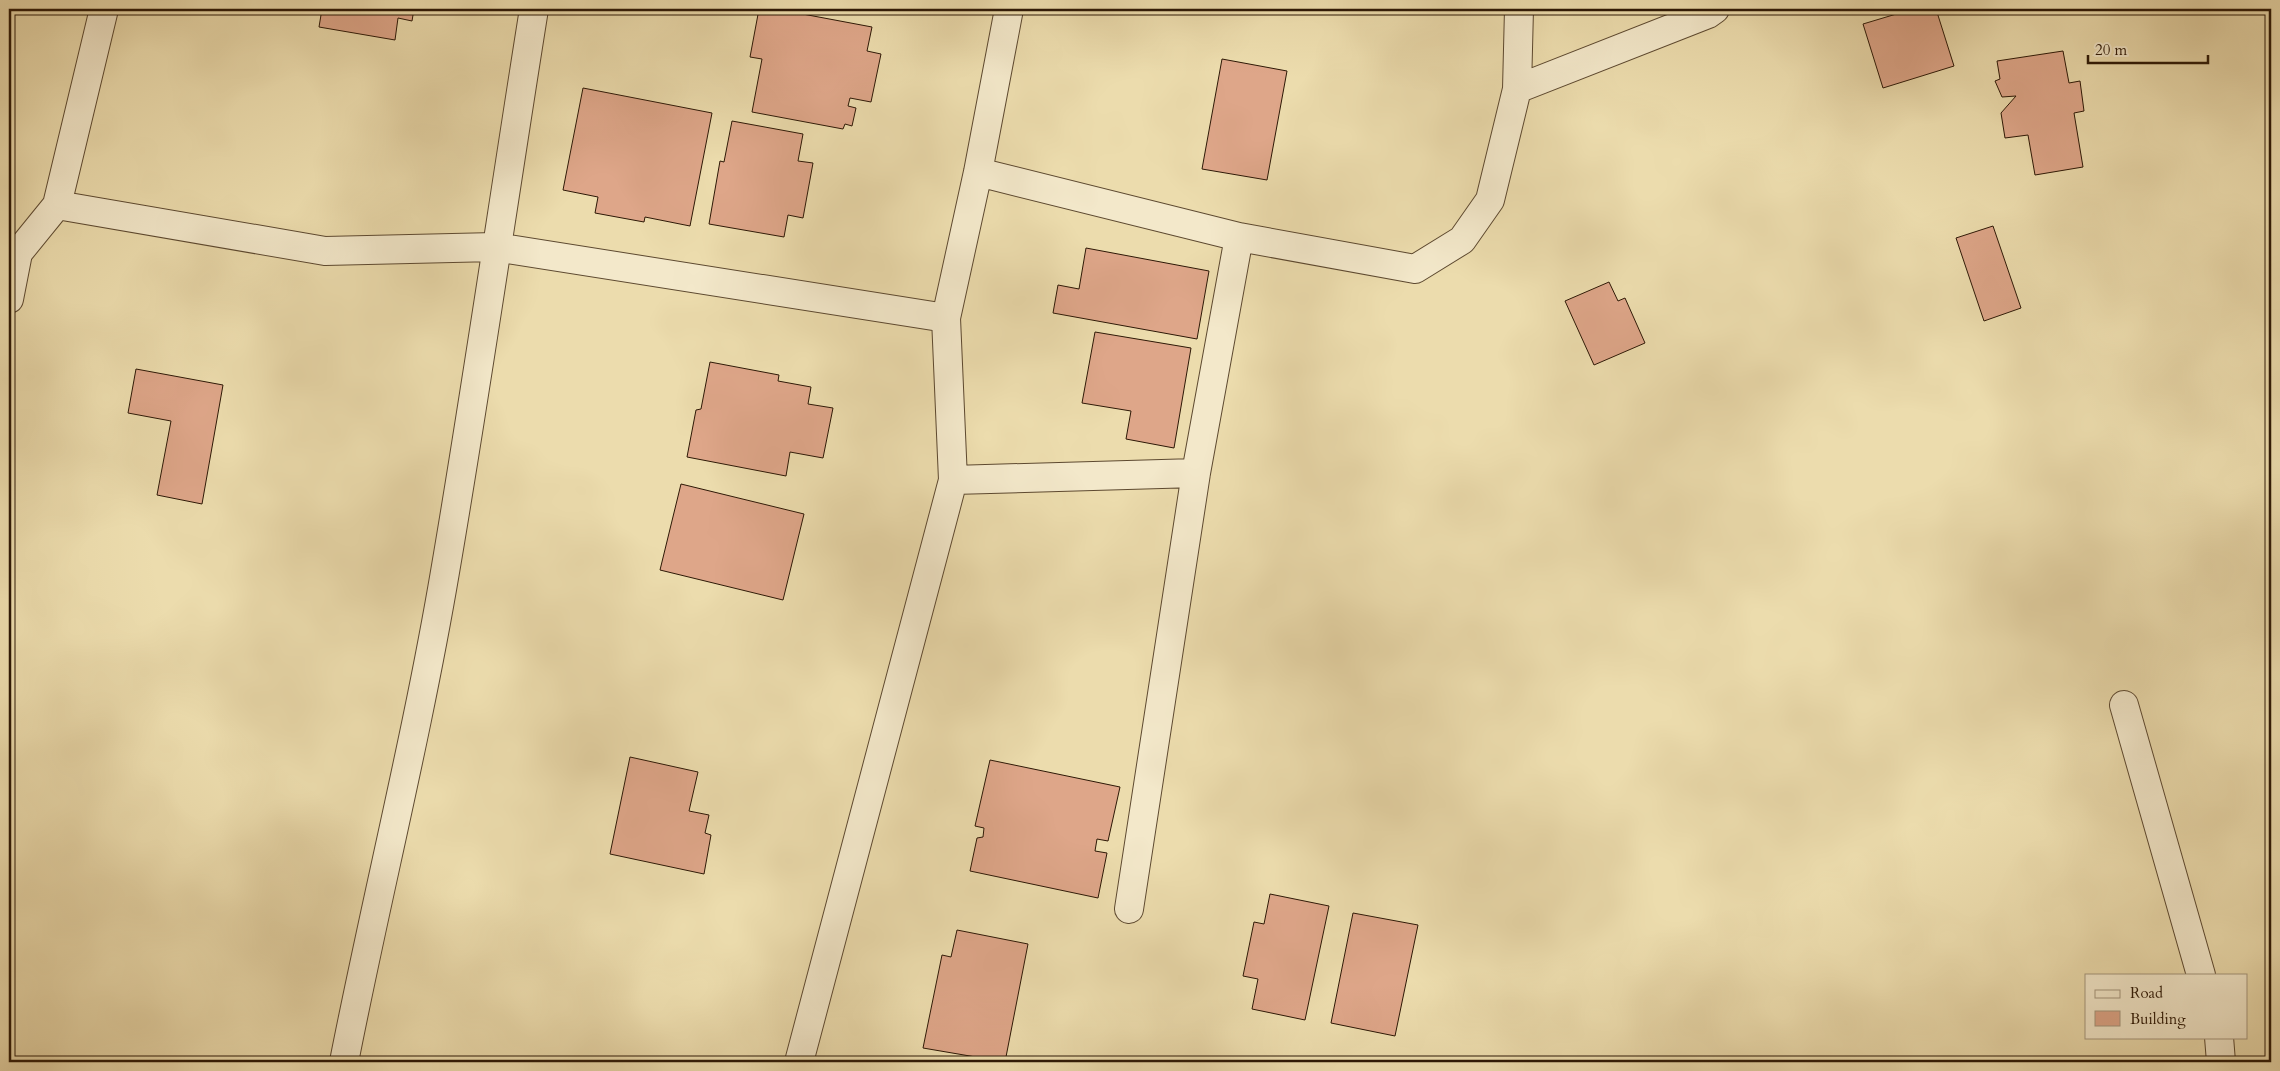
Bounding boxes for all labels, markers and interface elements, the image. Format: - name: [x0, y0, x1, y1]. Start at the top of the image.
- scale bar: [2088, 32, 2208, 64]
- text: 20 m: [2095, 40, 2127, 60]
- legend: [2085, 974, 2248, 1038]
- text: Road: [2130, 983, 2163, 1003]
- text: Building: [2130, 1009, 2186, 1029]

